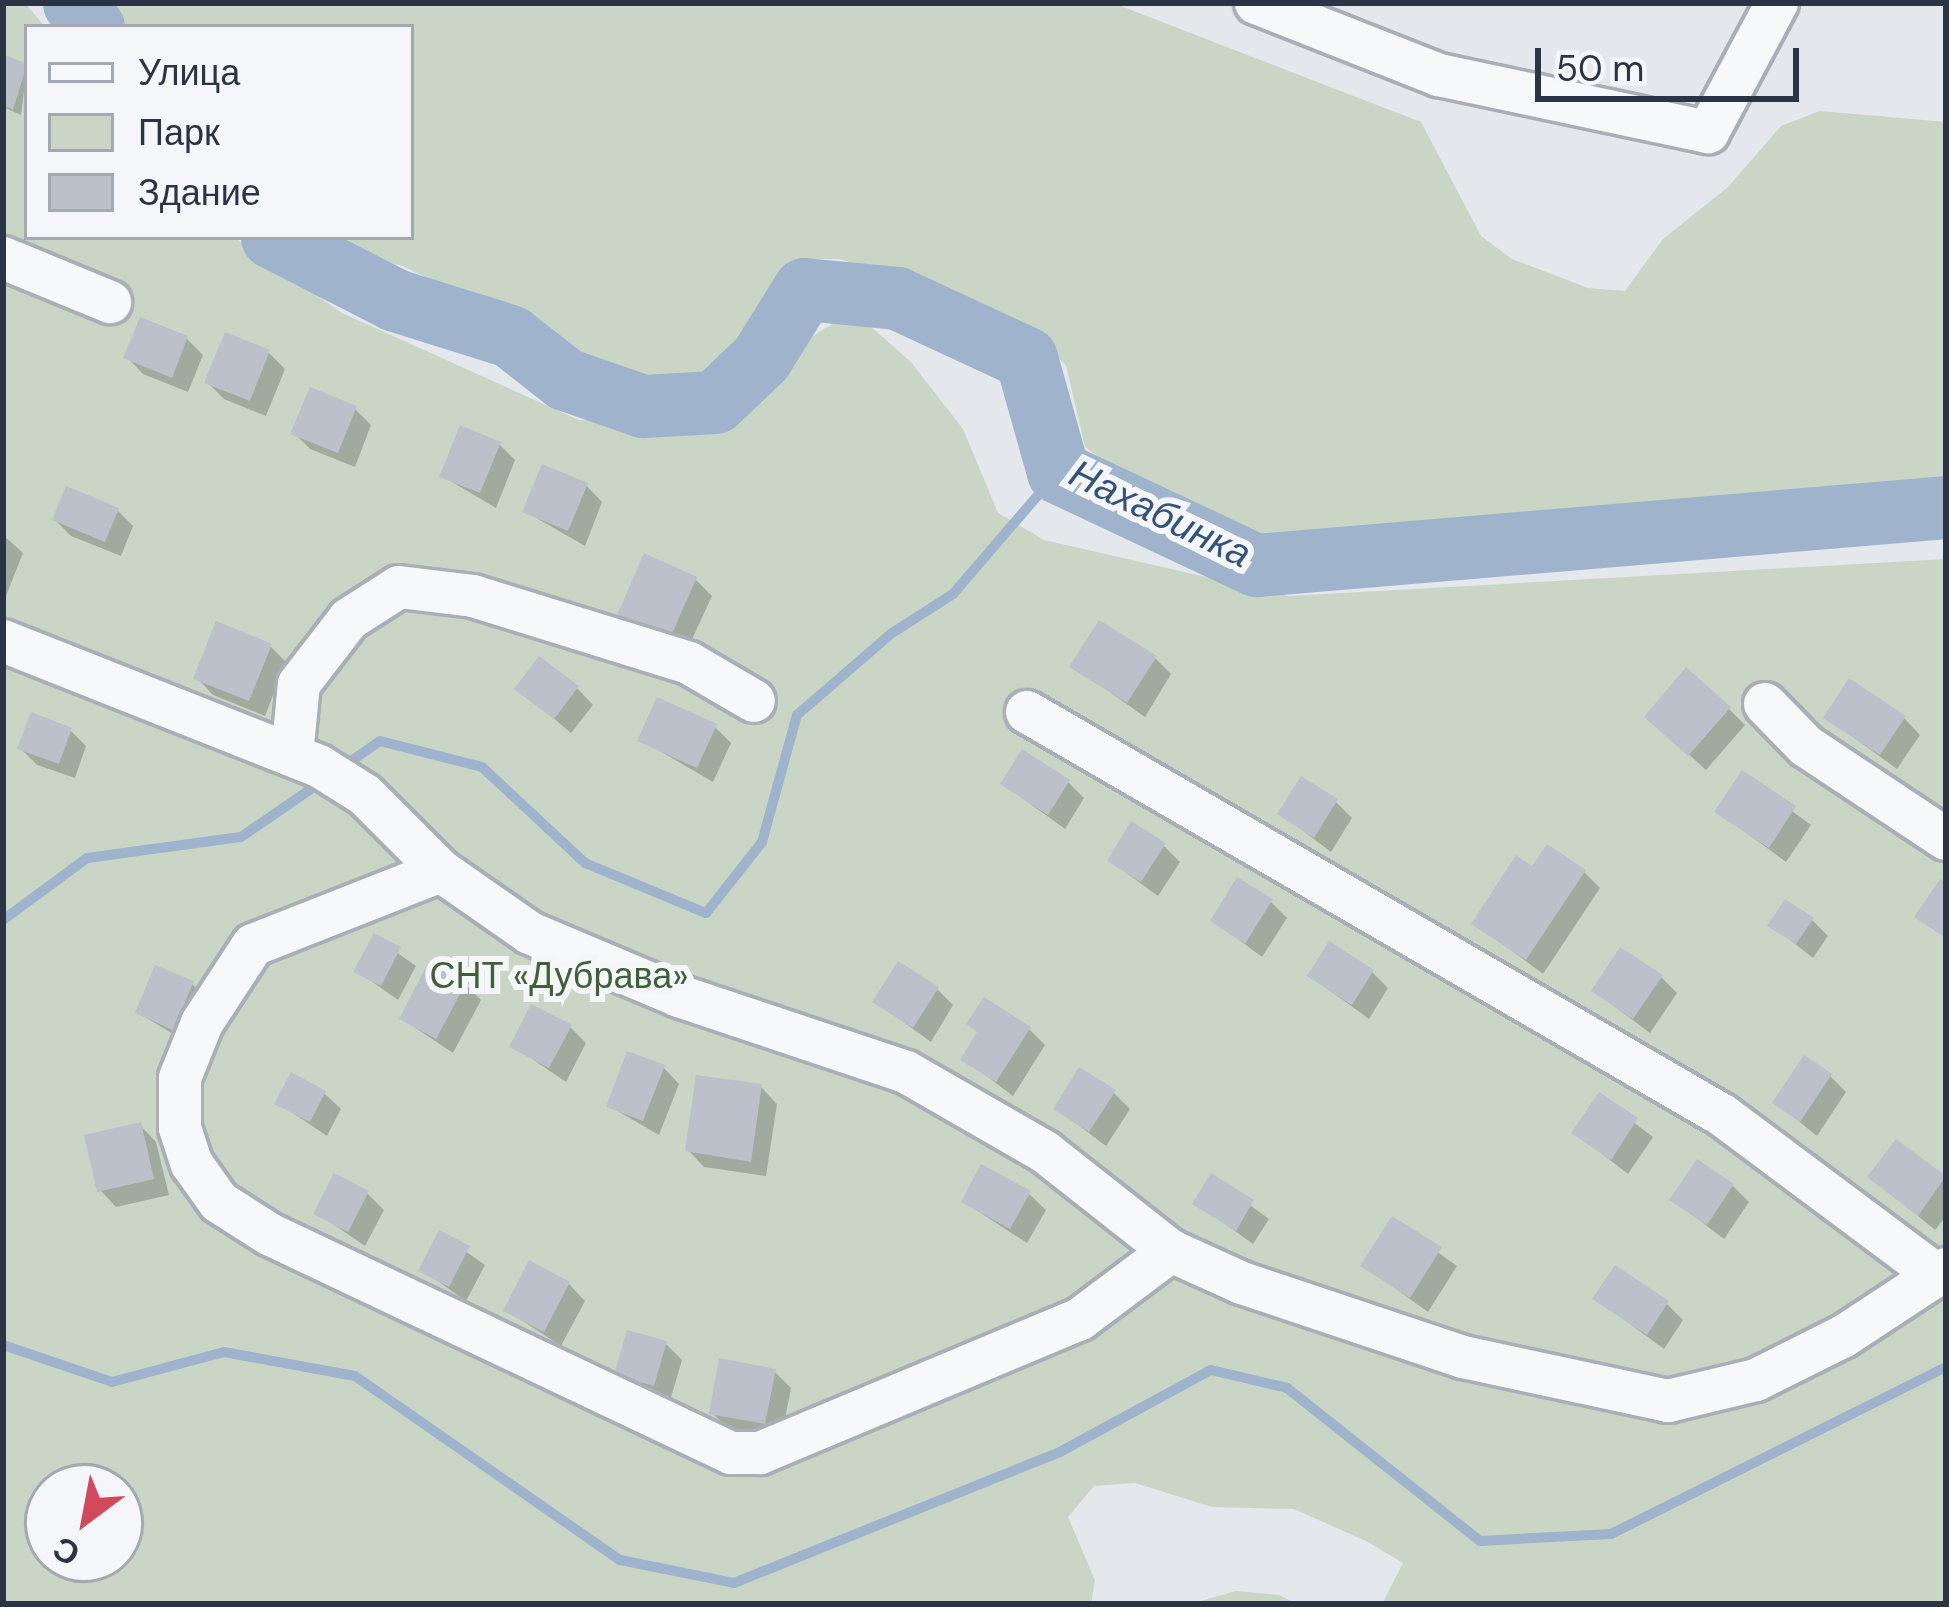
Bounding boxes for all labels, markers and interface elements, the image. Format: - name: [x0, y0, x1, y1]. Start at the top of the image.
- legend: [24, 24, 414, 240]
- scale bar: [1541, 24, 1805, 98]
- text: 50 m: [1556, 45, 1644, 92]
- text: Улица: [138, 49, 240, 96]
- text: Парк: [138, 109, 220, 156]
- text: Здание: [138, 169, 261, 216]
- water label: Нахабинка: [1062, 450, 1258, 578]
- park label: СНТ «Дубрава»: [429, 954, 689, 998]
- north arrow: [24, 1463, 144, 1583]
- text: С: [45, 1527, 88, 1576]

